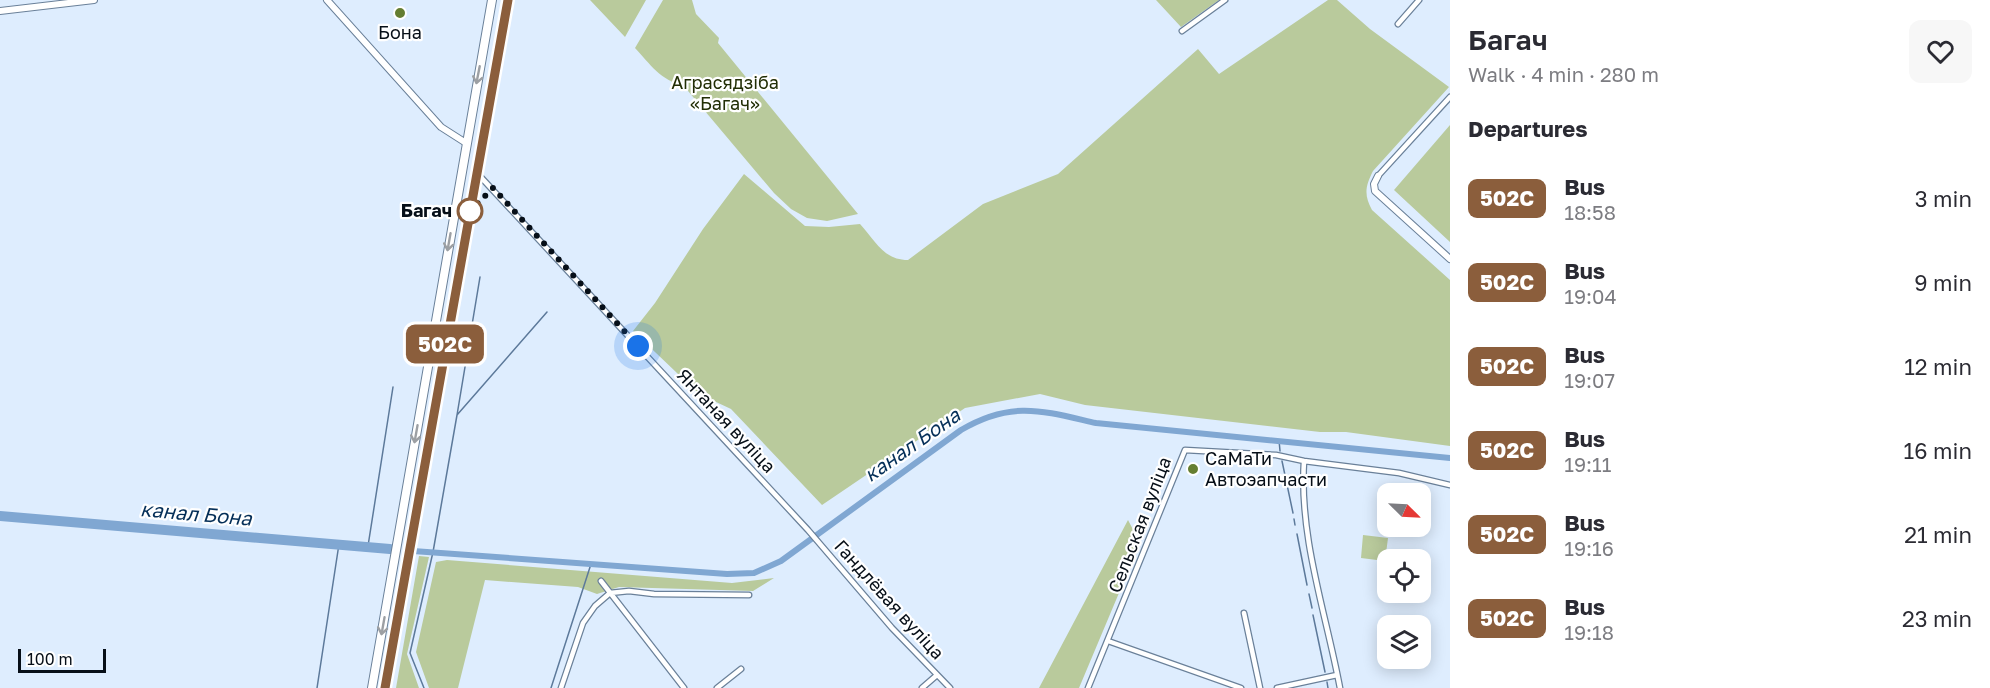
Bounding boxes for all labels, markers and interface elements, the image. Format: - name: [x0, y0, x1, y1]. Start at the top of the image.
- marker: Бона: [393, 6, 407, 20]
- button: heart: [1909, 20, 1972, 83]
- place label: Бона: [378, 21, 422, 43]
- text: Багач: [1468, 23, 1548, 56]
- text: Walk · 4 min · 280 m: [1468, 62, 1659, 86]
- one-way arrow: [473, 65, 484, 84]
- park label: Аграсядзіба «Багач»: [671, 71, 779, 114]
- text: Departures: [1468, 115, 1587, 142]
- text: Bus: [1564, 173, 1605, 200]
- text: 502С: [1480, 185, 1534, 211]
- text: 3 min: [1915, 185, 1972, 212]
- marker: Багач: [457, 198, 483, 224]
- place label: Багач: [401, 199, 452, 221]
- text: 18:58: [1564, 200, 1616, 224]
- one-way arrow: [443, 231, 454, 251]
- text: Bus: [1564, 257, 1605, 284]
- text: 502С: [1480, 269, 1534, 295]
- text: 9 min: [1914, 269, 1972, 296]
- text: 19:04: [1564, 284, 1617, 308]
- line badge: 502С: [403, 324, 487, 364]
- text: 502С: [418, 331, 472, 357]
- your location: [623, 331, 653, 361]
- text: Bus: [1564, 341, 1605, 368]
- text: 502С: [1480, 353, 1534, 379]
- text: 12 min: [1904, 353, 1972, 380]
- street label: Янтаная вуліца: [673, 364, 781, 477]
- text: 19:07: [1564, 368, 1615, 392]
- water label: канал Бона: [859, 402, 965, 486]
- one-way arrow: [410, 424, 421, 443]
- text: Bus: [1564, 425, 1605, 452]
- text: 502С: [1480, 437, 1534, 463]
- text: 16 min: [1904, 437, 1972, 464]
- place label: СаМаТи Автоэапчасти: [1205, 447, 1327, 490]
- text: 19:11: [1564, 452, 1611, 476]
- street label: Сельская вуліца: [1103, 453, 1175, 596]
- marker: СаМаТи Автоэапчасти: [1186, 462, 1200, 476]
- north arrow: [1377, 483, 1431, 537]
- map controls: [1377, 483, 1431, 669]
- water label: канал Бона: [139, 496, 253, 530]
- text: Bus: [1564, 509, 1605, 536]
- text: 502С: [1480, 521, 1534, 547]
- text: 21 min: [1904, 521, 1972, 548]
- street label: Гандлёвая вуліца: [830, 535, 949, 664]
- text: 19:16: [1564, 536, 1614, 560]
- button: locate: [1377, 549, 1431, 603]
- text: Bus: [1564, 593, 1605, 620]
- text: 502С: [1480, 605, 1534, 631]
- text: 23 min: [1902, 605, 1972, 632]
- button: layers: [1377, 615, 1431, 669]
- one-way arrow: [377, 616, 388, 635]
- text: 19:18: [1564, 620, 1614, 644]
- scale bar: [18, 646, 106, 674]
- text: 100 m: [27, 649, 73, 669]

